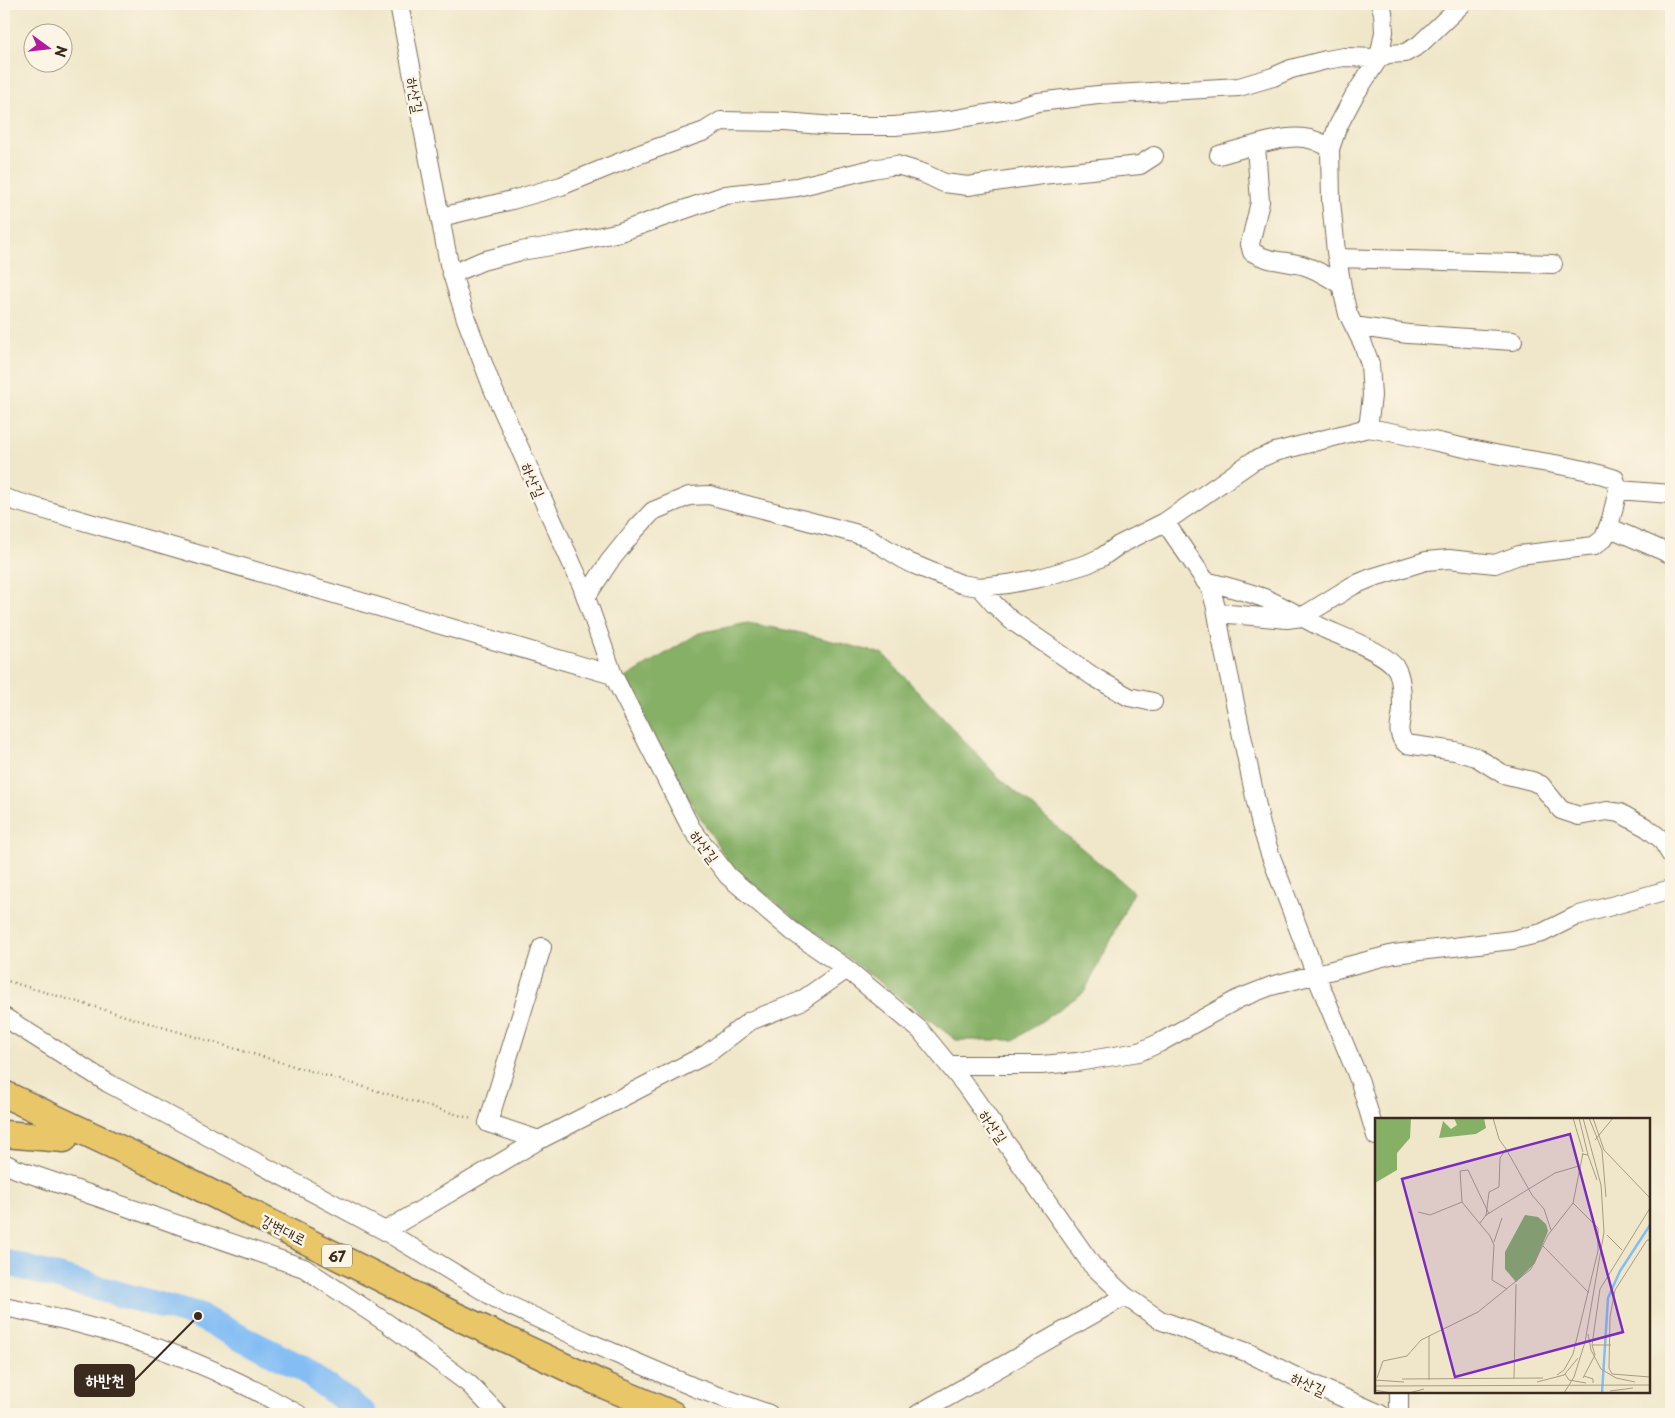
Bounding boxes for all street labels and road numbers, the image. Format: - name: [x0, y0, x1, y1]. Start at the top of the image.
- street label: 하산길: [401, 75, 431, 115]
- street label: 하산길: [516, 459, 552, 501]
- street label: 하산길: [685, 825, 725, 867]
- street label: 하산길: [974, 1105, 1014, 1147]
- street label: 강변대로: [257, 1208, 311, 1250]
- road number: 67: [322, 1244, 352, 1268]
- street label: 하산길: [1288, 1365, 1330, 1401]

